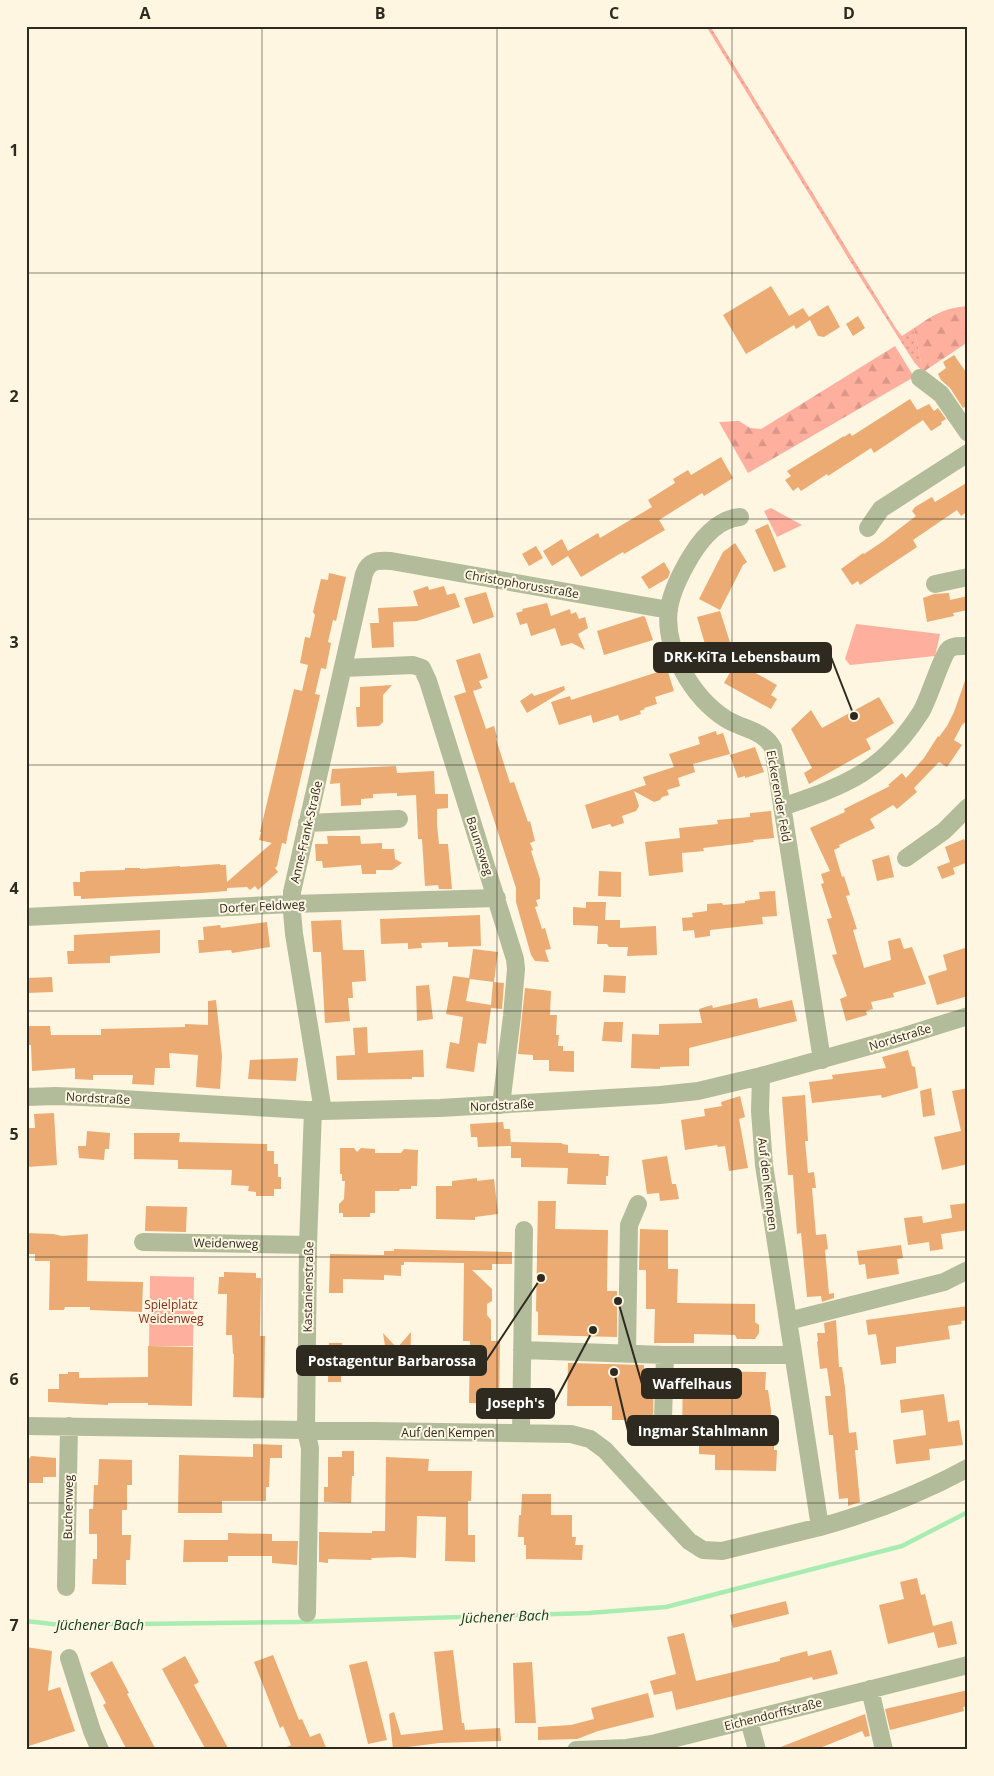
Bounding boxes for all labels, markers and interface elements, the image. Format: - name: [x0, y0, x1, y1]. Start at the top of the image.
- text: A: [139, 2, 151, 24]
- text: B: [375, 2, 385, 24]
- text: C: [609, 2, 619, 24]
- text: D: [843, 2, 855, 24]
- text: 1: [9, 139, 19, 161]
- text: 2: [9, 385, 19, 407]
- street label: Christophorusstraße: [464, 566, 581, 602]
- text: 3: [9, 631, 19, 653]
- callout: DRK-KiTa Lebensbaum: [654, 643, 831, 672]
- text: DRK-KiTa Lebensbaum: [664, 647, 820, 666]
- street label: Eickerender Feld: [763, 749, 795, 843]
- street label: Anne-Frank-Straße: [286, 779, 326, 885]
- street label: Baumsweg: [462, 814, 498, 878]
- text: 4: [9, 877, 19, 899]
- street label: Dorfer Feldweg: [219, 895, 306, 917]
- street label: Nordstraße: [867, 1019, 933, 1055]
- street label: Nordstraße: [65, 1088, 131, 1108]
- street label: Nordstraße: [469, 1095, 535, 1115]
- text: 5: [9, 1123, 19, 1145]
- street label: Auf den Kempen: [754, 1137, 782, 1231]
- street label: Weidenweg: [193, 1234, 259, 1252]
- street label: Kastanienstraße: [299, 1241, 317, 1333]
- park label: Spielplatz Weidenweg: [139, 1296, 204, 1327]
- callout: Postagentur Barbarossa: [297, 1346, 486, 1375]
- text: Postagentur Barbarossa: [308, 1351, 476, 1370]
- text: 6: [9, 1368, 19, 1390]
- callout: Waffelhaus: [642, 1369, 741, 1398]
- text: Waffelhaus: [652, 1374, 732, 1393]
- callout: Joseph's: [477, 1389, 554, 1418]
- text: Joseph's: [485, 1393, 545, 1412]
- callout: Ingmar Stahlmann: [628, 1416, 778, 1445]
- text: Ingmar Stahlmann: [638, 1421, 768, 1440]
- street label: Auf den Kempen: [401, 1424, 495, 1441]
- street label: Buchenweg: [59, 1474, 77, 1540]
- water label: Jüchener Bach: [458, 1605, 549, 1627]
- text: 7: [9, 1614, 19, 1636]
- water label: Jüchener Bach: [53, 1615, 144, 1634]
- street label: Eichendorffstraße: [722, 1694, 824, 1734]

